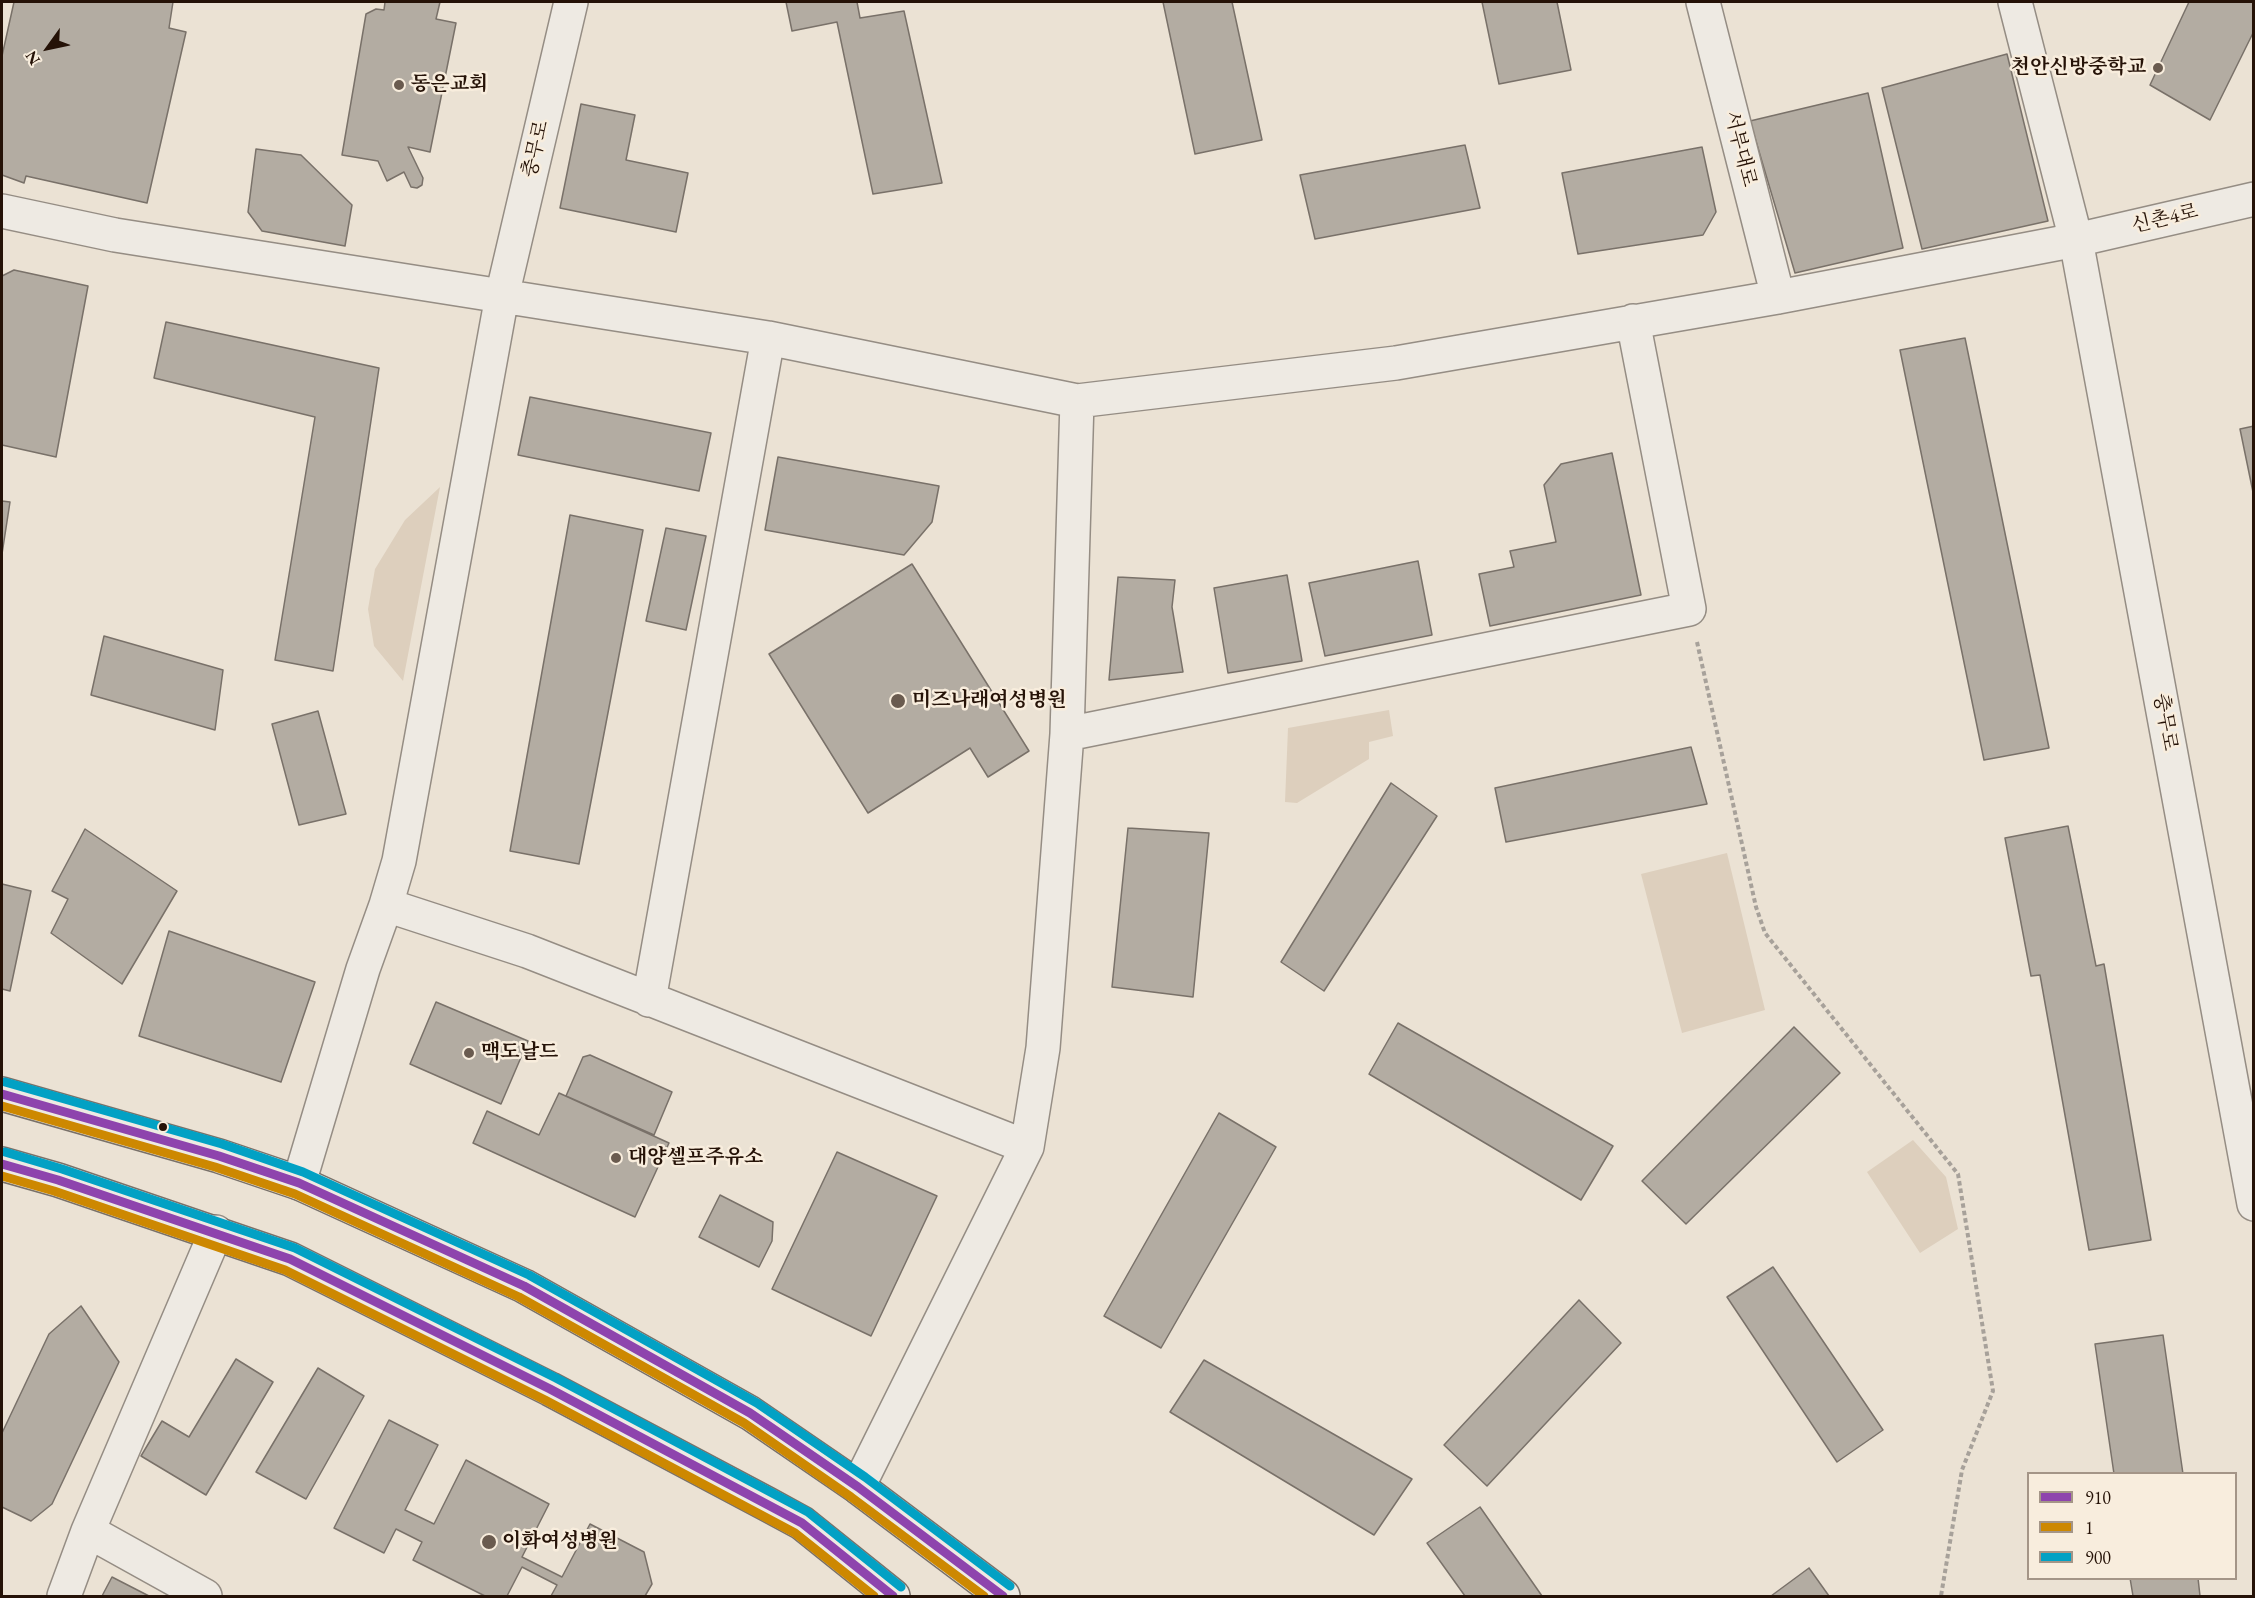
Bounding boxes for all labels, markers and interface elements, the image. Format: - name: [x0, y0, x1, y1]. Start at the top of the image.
- north arrow: [18, 18, 78, 78]
- text: N: [20, 47, 45, 69]
- place label: 천안신방중학교: [2011, 56, 2146, 80]
- marker: 천안신방중학교: [2151, 61, 2165, 75]
- place label: 동은교회: [411, 73, 488, 97]
- marker: 동은교회: [392, 78, 406, 92]
- street label: 서부대로: [1719, 109, 1761, 189]
- street label: 충무로: [518, 118, 554, 180]
- street label: 신촌4로: [2129, 200, 2201, 238]
- place label: 미즈나래여성병원: [912, 689, 1067, 713]
- street label: 충무로: [2148, 691, 2182, 753]
- marker: 미즈나래여성병원: [889, 692, 907, 710]
- place label: 맥도날드: [481, 1041, 558, 1065]
- marker: 맥도날드: [462, 1046, 476, 1060]
- unlabelled marker: [157, 1121, 169, 1133]
- place label: 대양셀프주유소: [628, 1146, 763, 1170]
- marker: 대양셀프주유소: [609, 1151, 623, 1165]
- legend: [2027, 1472, 2237, 1580]
- text: 910: [2085, 1486, 2111, 1509]
- text: 1: [2085, 1516, 2094, 1539]
- place label: 이화여성병원: [502, 1530, 618, 1554]
- marker: 이화여성병원: [480, 1533, 498, 1551]
- text: 900: [2085, 1546, 2111, 1569]

